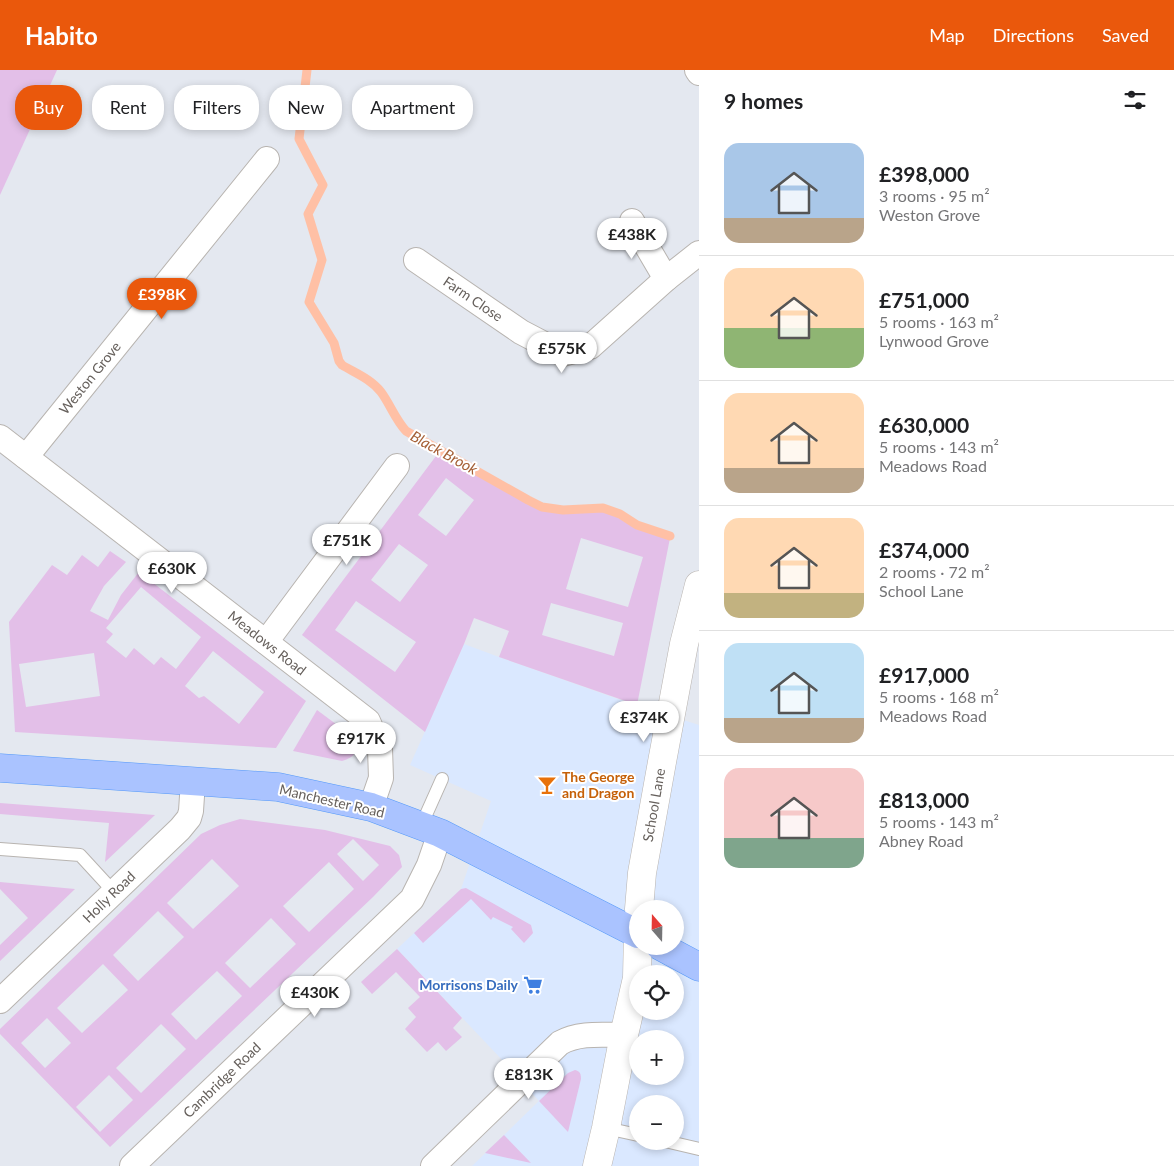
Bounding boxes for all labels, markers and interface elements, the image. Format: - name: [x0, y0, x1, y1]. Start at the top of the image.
- text: Habito: [25, 21, 98, 50]
- text: Map: [929, 24, 965, 46]
- text: Directions: [993, 24, 1074, 46]
- text: Saved: [1102, 24, 1149, 46]
- chip: Buy: [15, 85, 82, 130]
- chip: Rent: [92, 85, 164, 130]
- chip: Filters: [174, 85, 259, 130]
- chip: New: [269, 85, 342, 130]
- chip: Apartment: [352, 85, 473, 130]
- icon: filters: [1121, 86, 1149, 114]
- text: 9 homes: [724, 88, 803, 113]
- text: £398,000: [879, 161, 969, 186]
- icon: home: [764, 163, 824, 223]
- text: 3 rooms · 95 m²: [879, 186, 990, 205]
- text: Weston Grove: [879, 205, 980, 224]
- pin: £438K: [597, 218, 667, 260]
- text: £438K: [608, 224, 656, 243]
- street label: Farm Close: [440, 272, 506, 325]
- pin: £398K: [127, 278, 197, 320]
- text: £398K: [138, 284, 186, 303]
- text: £751,000: [879, 287, 969, 312]
- icon: home: [764, 288, 824, 348]
- text: 5 rooms · 163 m²: [879, 312, 999, 331]
- text: Lynwood Grove: [879, 331, 989, 350]
- pin: £575K: [527, 332, 597, 374]
- street label: Weston Grove: [55, 338, 124, 417]
- text: £575K: [538, 338, 586, 357]
- text: £630,000: [879, 412, 969, 437]
- icon: home: [764, 413, 824, 473]
- water label: Black Brook: [408, 426, 482, 478]
- text: 5 rooms · 143 m²: [879, 437, 999, 456]
- text: Meadows Road: [879, 456, 987, 475]
- pin: £751K: [312, 524, 382, 566]
- text: £751K: [323, 530, 371, 549]
- text: £374,000: [879, 537, 969, 562]
- icon: home: [764, 538, 824, 598]
- pin: £630K: [137, 552, 207, 594]
- text: £630K: [148, 558, 196, 577]
- text: 2 rooms · 72 m²: [879, 562, 990, 581]
- text: School Lane: [879, 581, 964, 600]
- street label: Meadows Road: [225, 607, 310, 678]
- text: £917,000: [879, 662, 969, 687]
- icon: home: [764, 663, 824, 723]
- text: 5 rooms · 168 m²: [879, 687, 999, 706]
- pin: £374K: [609, 700, 679, 743]
- text: Meadows Road: [879, 706, 987, 725]
- text: £374K: [620, 707, 668, 726]
- pin: £917K: [326, 722, 396, 764]
- text: £917K: [337, 728, 385, 747]
- street label: School Lane: [639, 767, 668, 843]
- place label: The George and Dragon: [562, 768, 635, 801]
- bar icon: The George and Dragon: [536, 774, 558, 796]
- street label: Manchester Road: [278, 780, 386, 821]
- text: £813,000: [879, 787, 969, 812]
- icon: home: [764, 788, 824, 848]
- text: 5 rooms · 143 m²: [879, 812, 999, 831]
- text: Abney Road: [879, 831, 963, 850]
- street label: Holly Road: [79, 867, 138, 926]
- north arrow: [629, 900, 684, 955]
- map controls: [629, 900, 684, 1150]
- button: locate: [629, 965, 684, 1020]
- supermarket icon: Morrisons Daily: [522, 974, 544, 996]
- pin: £430K: [280, 976, 350, 1018]
- place label: Morrisons Daily: [419, 976, 519, 993]
- text: £430K: [291, 982, 339, 1001]
- button: +: [629, 1030, 684, 1085]
- street label: Cambridge Road: [179, 1038, 264, 1121]
- pin: £813K: [494, 1058, 564, 1100]
- text: £813K: [505, 1064, 553, 1083]
- button: −: [629, 1095, 684, 1150]

